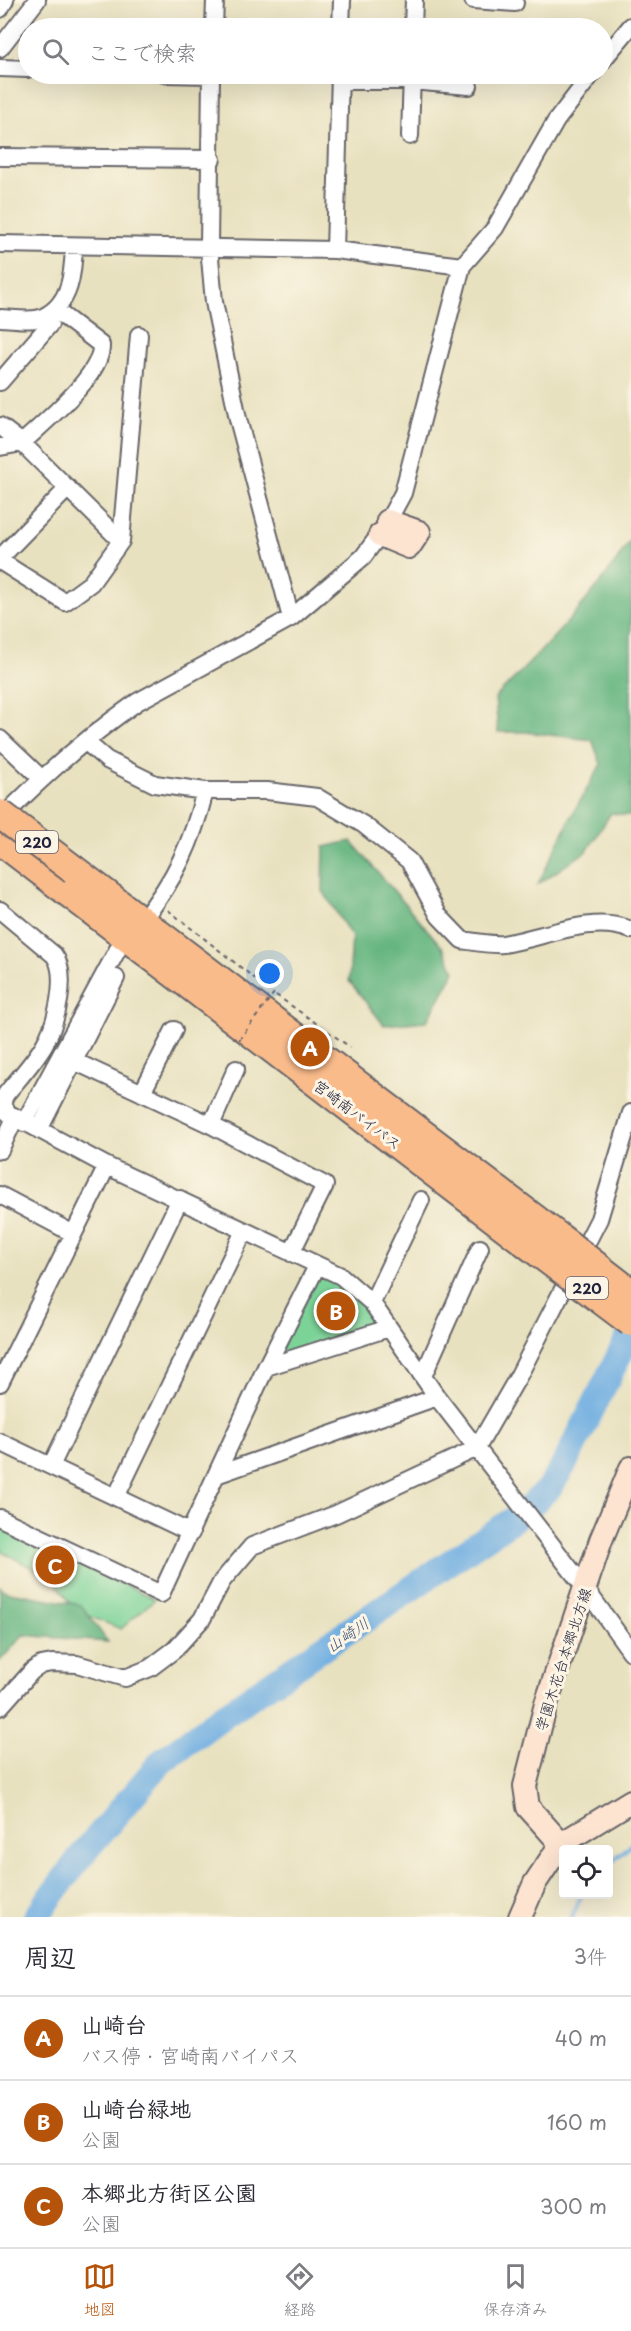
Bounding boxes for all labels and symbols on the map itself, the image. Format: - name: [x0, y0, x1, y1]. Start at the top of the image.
- road number: 220: [16, 831, 58, 853]
- your location: [255, 959, 284, 988]
- pin: A: [290, 1024, 330, 1070]
- street label: 宮崎南バイパス: [309, 1073, 407, 1155]
- road number: 220: [566, 1277, 608, 1299]
- pin: B: [316, 1288, 356, 1334]
- pin: C: [36, 1542, 74, 1588]
- street label: 学園木花台本郷北方線: [528, 1584, 596, 1734]
- water label: 山崎川: [320, 1610, 374, 1658]

